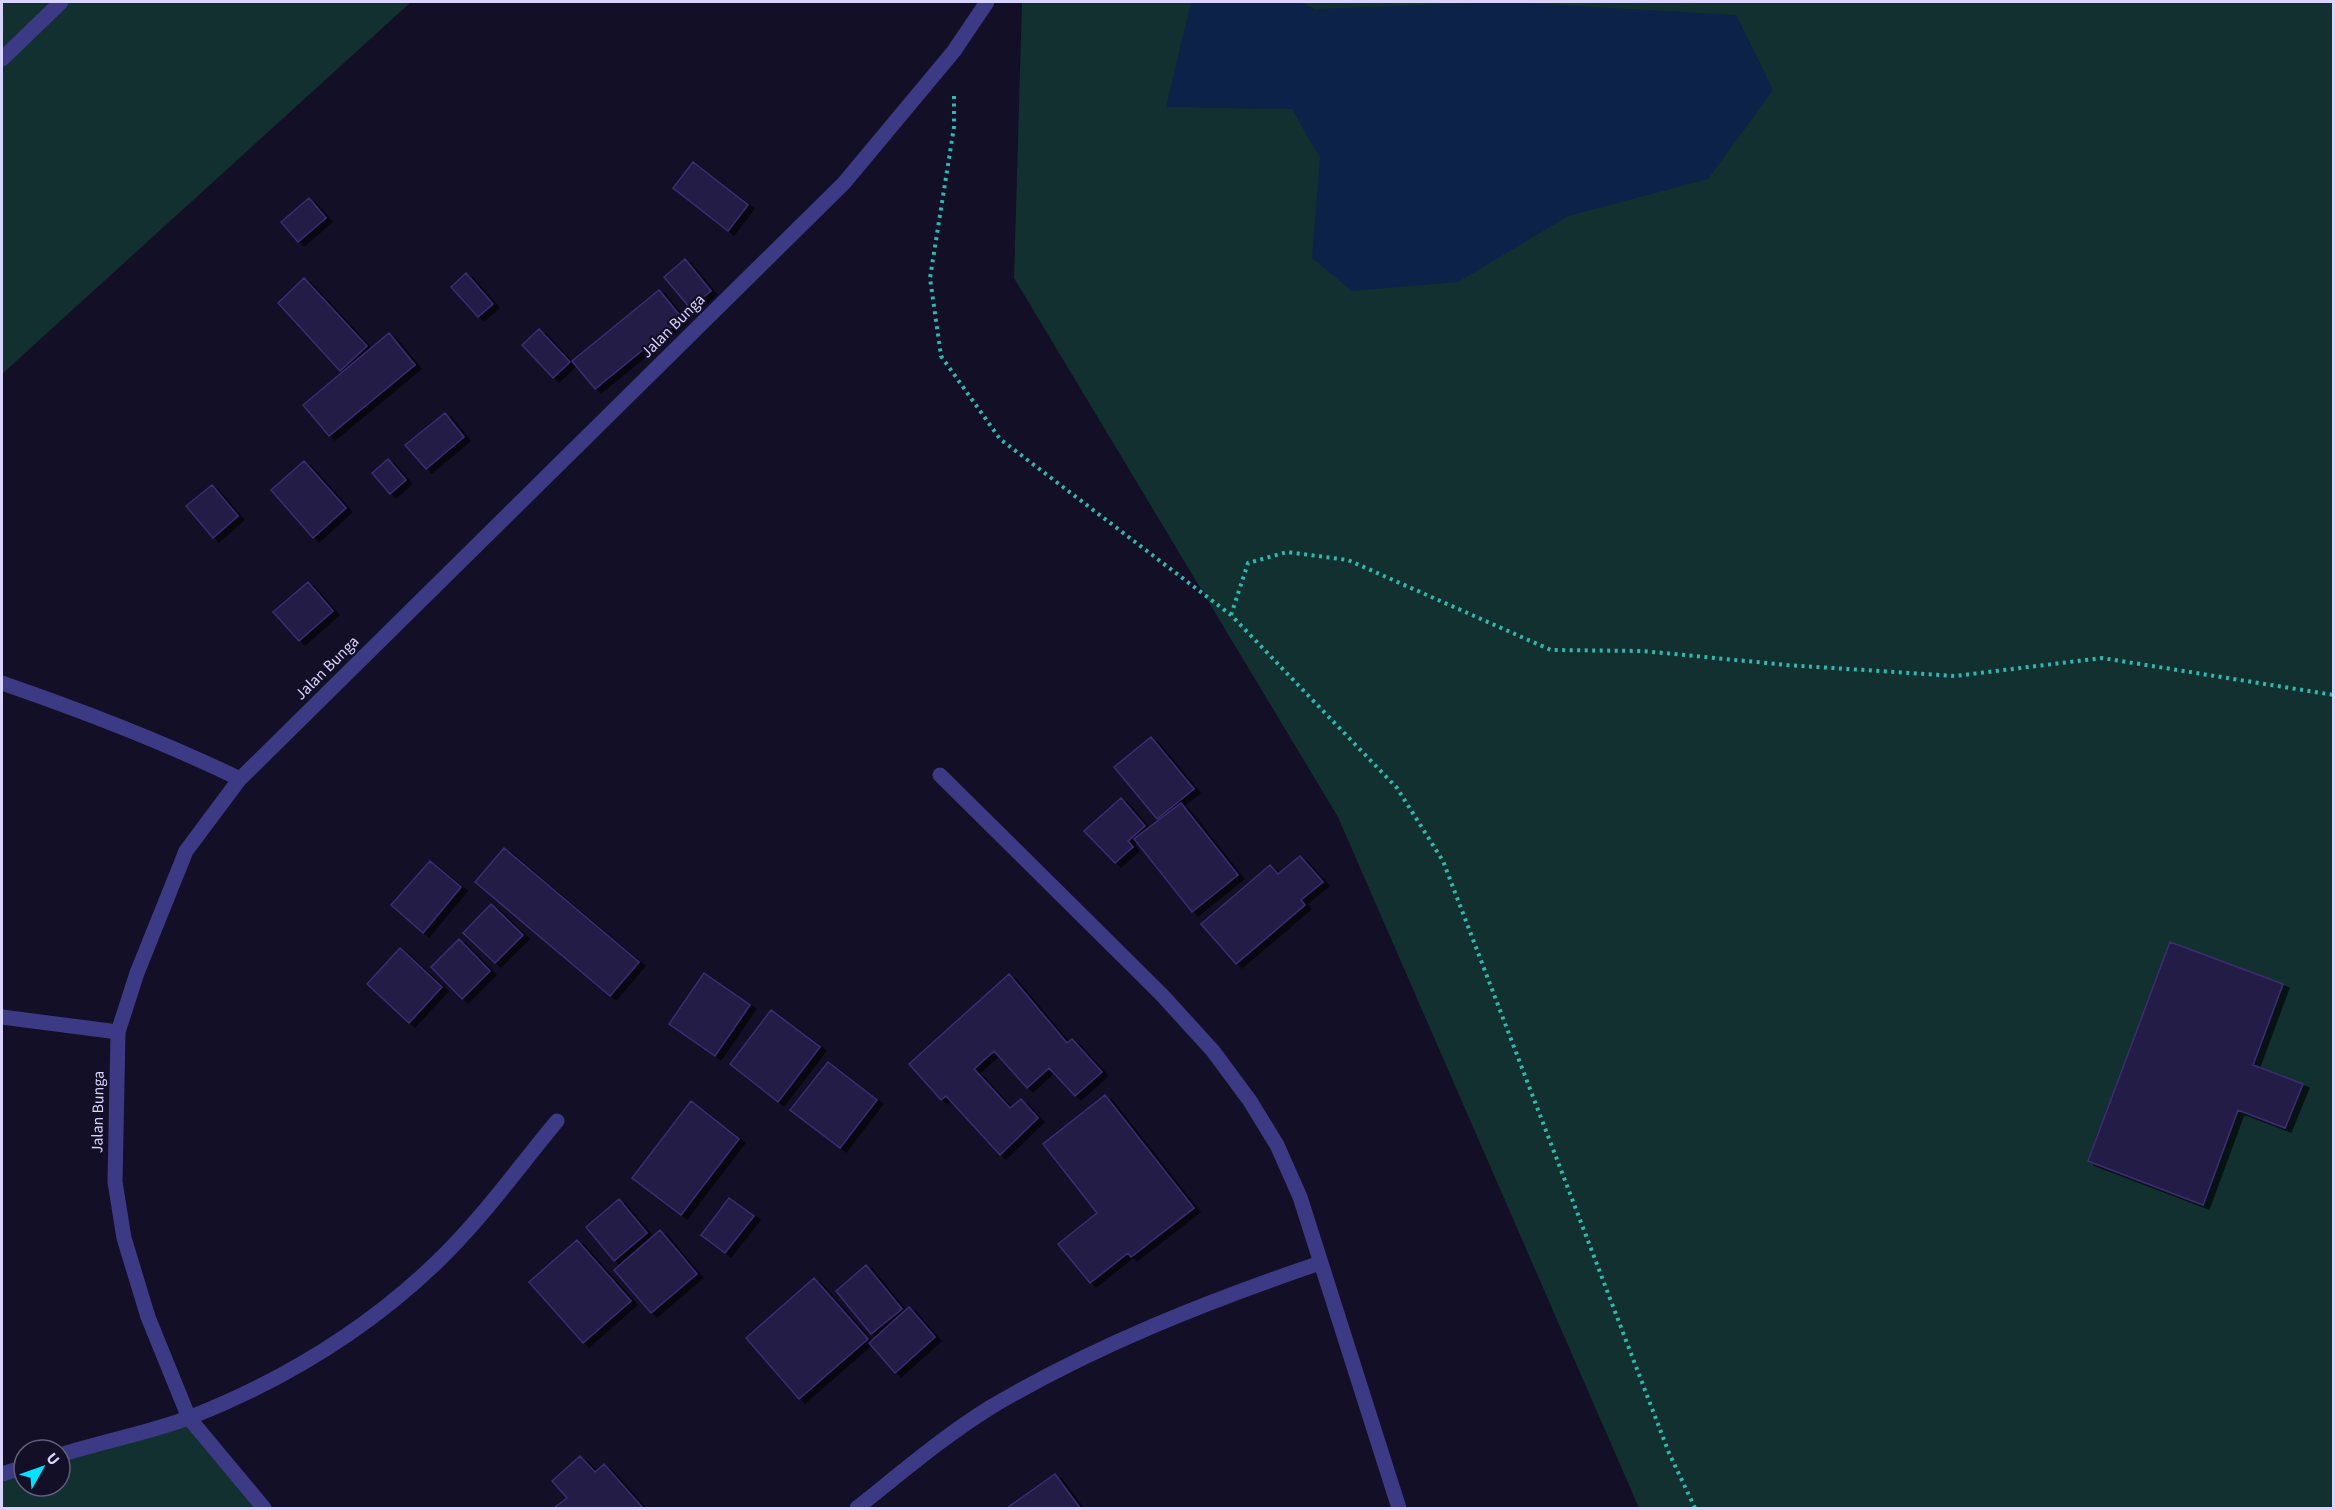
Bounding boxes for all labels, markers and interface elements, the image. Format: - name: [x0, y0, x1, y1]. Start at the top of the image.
- street label: Jalan Bunga: [636, 289, 710, 363]
- street label: Jalan Bunga: [290, 631, 364, 705]
- street label: Jalan Bunga: [86, 1071, 110, 1153]
- north arrow: [12, 1438, 72, 1498]
- text: U: [41, 1448, 65, 1470]

